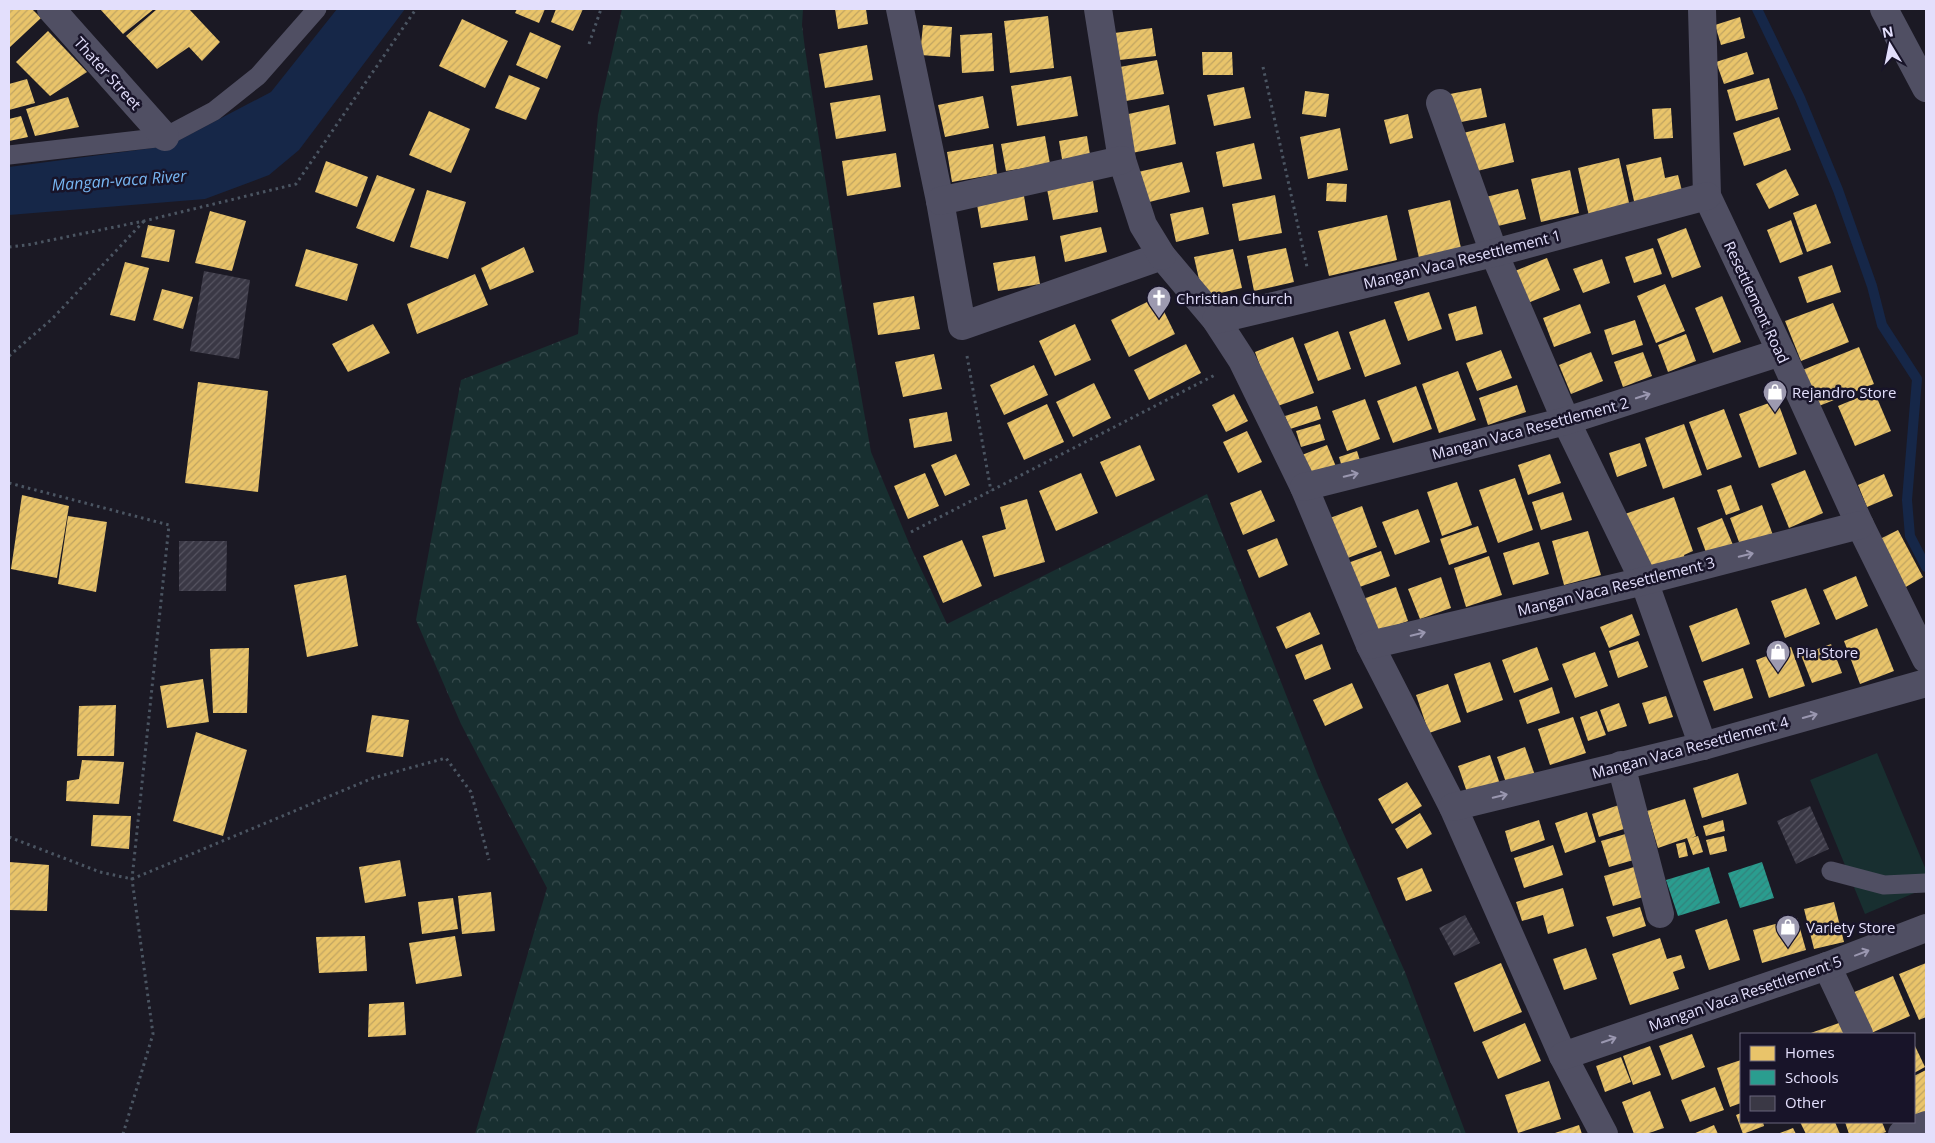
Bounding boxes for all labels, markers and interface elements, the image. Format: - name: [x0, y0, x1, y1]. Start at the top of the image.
- north arrow: [1865, 20, 1915, 70]
- text: N: [1880, 21, 1895, 42]
- street label: Thater Street: [70, 32, 146, 114]
- water label: Mangan-vaca River: [51, 164, 188, 196]
- street label: Mangan Vaca Resettlement 1: [1361, 225, 1563, 293]
- street label: Resettlement Road: [1720, 238, 1794, 366]
- church icon: Christian Church: [1146, 285, 1172, 319]
- place label: Christian Church: [1176, 288, 1293, 308]
- shop icon: Rejandro Store: [1762, 379, 1788, 413]
- place label: Rejandro Store: [1792, 382, 1896, 402]
- one-way arrow: [1635, 391, 1651, 401]
- street label: Mangan Vaca Resettlement 2: [1429, 392, 1631, 464]
- one-way arrow: [1343, 470, 1359, 480]
- one-way arrow: [1737, 549, 1753, 559]
- street label: Mangan Vaca Resettlement 3: [1515, 552, 1717, 620]
- one-way arrow: [1409, 629, 1425, 638]
- shop icon: Pia Store: [1765, 639, 1791, 673]
- place label: Pia Store: [1796, 642, 1858, 662]
- one-way arrow: [1802, 710, 1818, 720]
- street label: Mangan Vaca Resettlement 4: [1589, 711, 1791, 783]
- one-way arrow: [1492, 790, 1508, 800]
- shop icon: Variety Store: [1775, 914, 1801, 948]
- place label: Variety Store: [1806, 917, 1896, 937]
- one-way arrow: [1854, 948, 1869, 957]
- street label: Mangan Vaca Resettlement 5: [1646, 951, 1844, 1035]
- legend: [1740, 1033, 1915, 1123]
- one-way arrow: [1601, 1035, 1617, 1044]
- text: Homes: [1785, 1042, 1835, 1062]
- text: Schools: [1785, 1067, 1839, 1087]
- text: Other: [1785, 1092, 1826, 1112]

